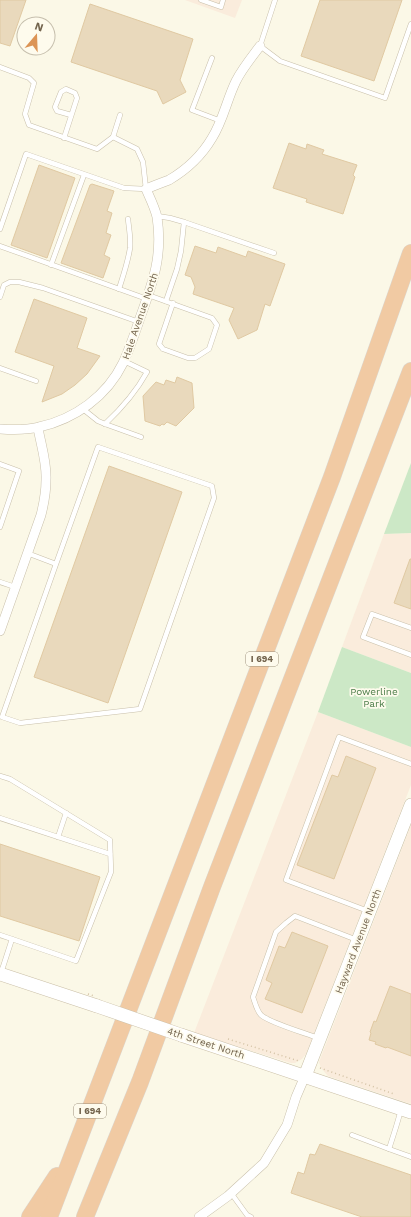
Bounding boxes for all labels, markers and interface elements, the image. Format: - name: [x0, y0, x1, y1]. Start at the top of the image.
- north arrow: [16, 16, 56, 56]
- text: N: [33, 20, 45, 34]
- street label: Hale Avenue North: [120, 271, 160, 361]
- road number: I 694: [246, 652, 278, 666]
- park label: Powerline Park: [350, 686, 398, 709]
- street label: Hayward Avenue North: [333, 887, 383, 995]
- street label: 4th Street North: [166, 1025, 246, 1061]
- road number: I 694: [74, 1104, 106, 1118]

